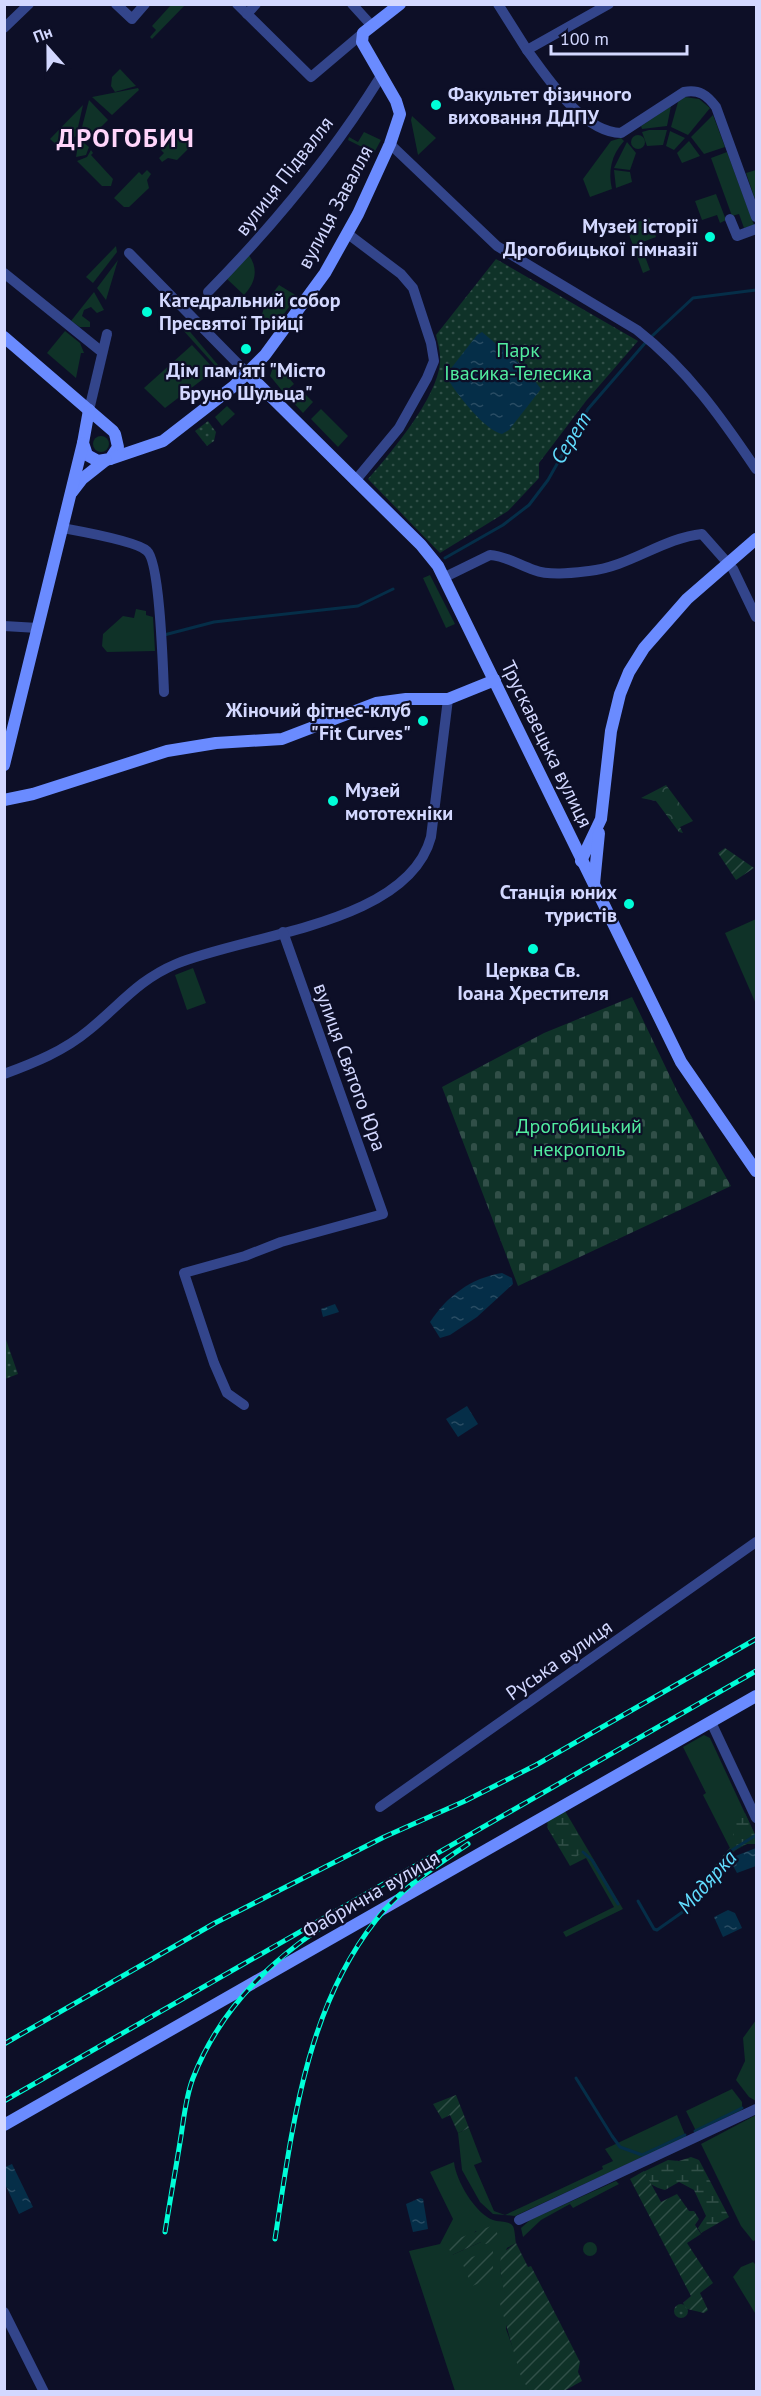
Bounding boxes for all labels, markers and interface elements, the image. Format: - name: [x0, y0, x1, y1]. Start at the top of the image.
- north arrow: [18, 18, 78, 78]
- scale bar: [551, 18, 688, 56]
- text: Пн: [30, 21, 55, 47]
- text: 100 m: [560, 27, 609, 50]
- place label: Факультет фізичного виховання ДДПУ: [448, 81, 632, 130]
- marker: Факультет фізичного виховання ДДПУ: [429, 98, 443, 112]
- street label: вулиця Підвалля: [229, 111, 339, 241]
- district label: ДРОГОБИЧ: [57, 121, 195, 154]
- street label: вулиця Завалля: [292, 141, 378, 273]
- place label: Музей історії Дрогобицької гімназії: [503, 213, 698, 262]
- marker: Музей історії Дрогобицької гімназії: [703, 230, 717, 244]
- place label: Катедральний собор Пресвятої Трійці: [159, 287, 341, 336]
- marker: Катедральний собор Пресвятої Трійці: [140, 305, 154, 319]
- park label: Парк Івасика-Телесика: [444, 337, 592, 386]
- marker: Дім пам'яті "Місто Бруно Шульца": [239, 342, 253, 356]
- place label: Дім пам'яті "Місто Бруно Шульца": [166, 357, 326, 406]
- water label: Серет: [544, 407, 597, 469]
- street label: Трускавецька вулиця: [495, 656, 599, 832]
- place label: Жіночий фітнес-клуб "Fit Curves": [225, 697, 411, 746]
- marker: Жіночий фітнес-клуб "Fit Curves": [416, 714, 430, 728]
- place label: Музей мототехніки: [345, 777, 453, 826]
- marker: Музей мототехніки: [326, 794, 340, 808]
- place label: Станція юних туристів: [500, 879, 617, 928]
- marker: Станція юних туристів: [622, 897, 636, 911]
- marker: Церква Св. Іоана Хрестителя: [526, 942, 540, 956]
- place label: Церква Св. Іоана Хрестителя: [457, 957, 609, 1006]
- street label: вулиця Святого Юра: [308, 979, 392, 1155]
- park label: Дрогобицький некрополь: [516, 1113, 642, 1162]
- street label: Руська вулиця: [501, 1614, 617, 1706]
- street label: Фабрична вулиця: [298, 1844, 444, 1944]
- water label: Мадярка: [671, 1844, 743, 1919]

